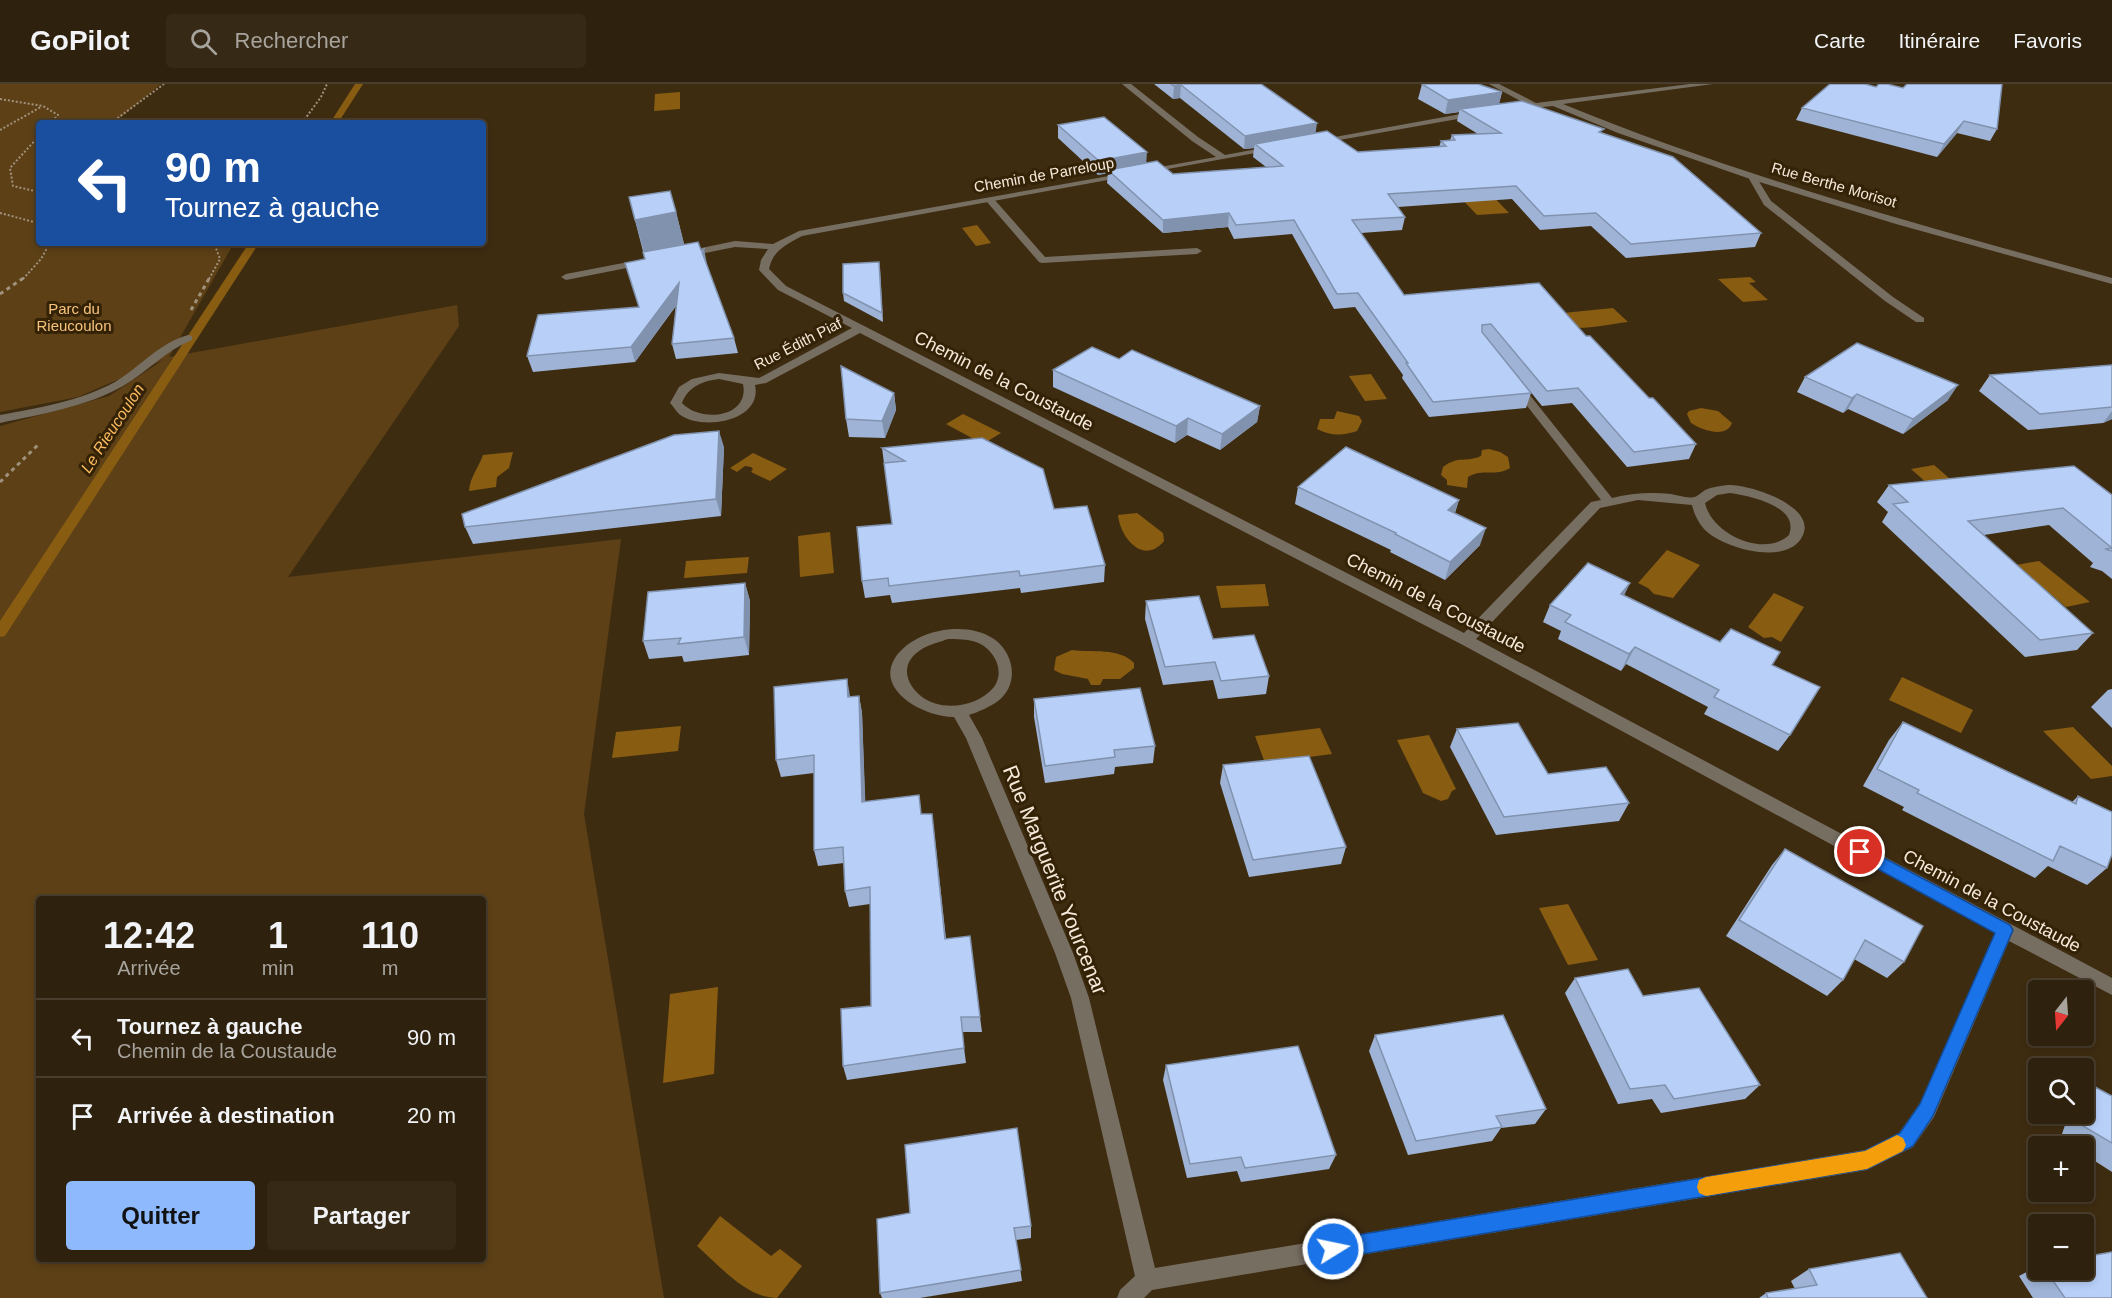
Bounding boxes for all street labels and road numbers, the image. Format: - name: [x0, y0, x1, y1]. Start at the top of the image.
- street label: Chemin de Parreloup: [973, 154, 1115, 195]
- street label: Rue Berthe Morisot: [1770, 159, 1899, 211]
- street label: Rue Édith Piaf: [751, 314, 845, 373]
- street label: Chemin de la Coustaude: [911, 327, 1097, 435]
- street label: Chemin de la Coustaude: [1343, 549, 1529, 657]
- street label: Rue Marguerite Yourcenar: [999, 762, 1112, 998]
- street label: Chemin de la Coustaude: [1900, 846, 2084, 956]

